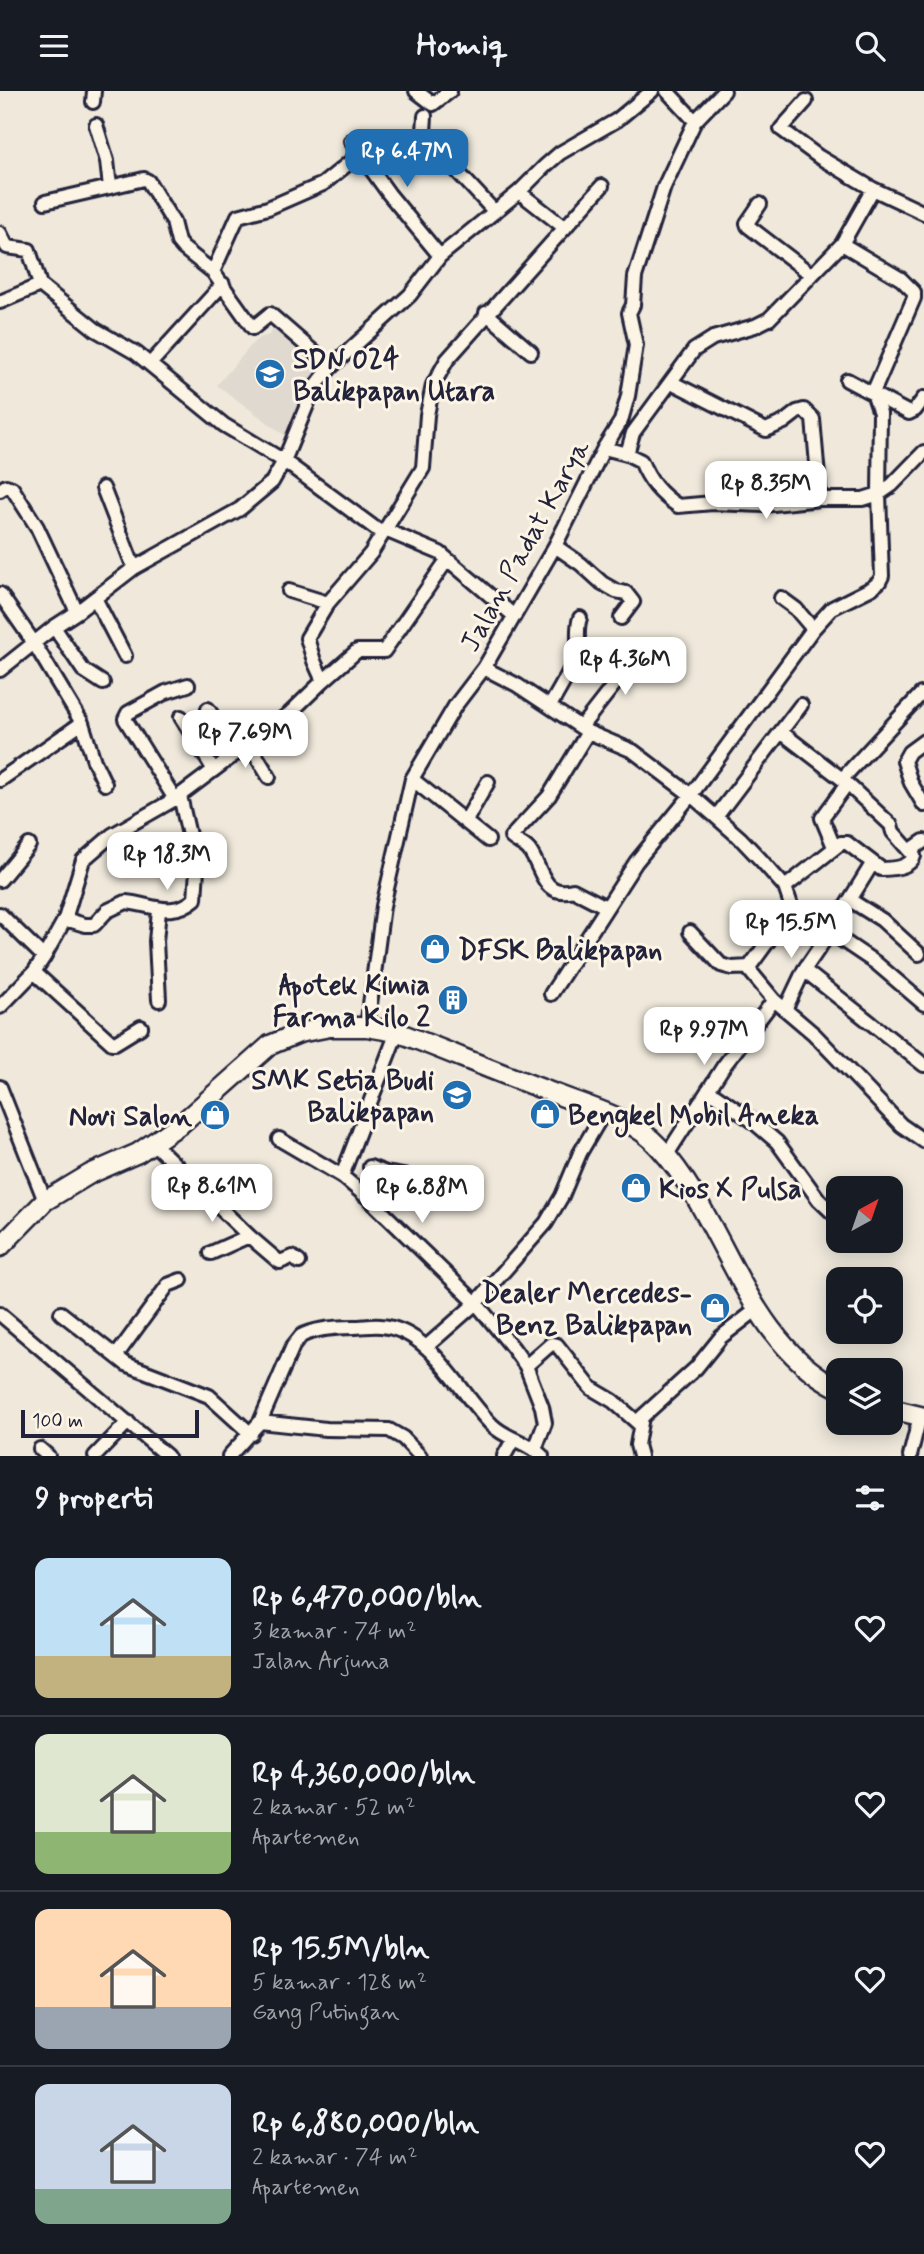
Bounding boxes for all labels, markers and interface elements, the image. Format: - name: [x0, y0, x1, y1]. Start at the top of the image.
- text: Homiq: [416, 25, 508, 67]
- icon: menu: [35, 27, 73, 65]
- icon: search: [851, 27, 889, 65]
- pin: Rp 6.47M: [335, 129, 479, 189]
- text: Rp 6.47M: [361, 137, 453, 167]
- place label: SDN 024 Balikpapan Utara: [293, 342, 495, 411]
- school or university icon: SDN 024 Balikpapan Utara: [253, 357, 287, 391]
- street label: Jalan Padat Karya: [453, 433, 600, 659]
- pin: Rp 8.35M: [694, 461, 838, 521]
- text: Rp 8.35M: [721, 469, 811, 499]
- pin: Rp 4.36M: [553, 637, 697, 697]
- text: Rp 4.36M: [579, 645, 671, 675]
- pin: Rp 7.69M: [173, 711, 317, 770]
- text: Rp 7.69M: [198, 718, 292, 748]
- pin: Rp 18.3M: [95, 833, 239, 892]
- text: Rp 18.3M: [123, 840, 211, 870]
- pin: Rp 15.5M: [719, 901, 863, 960]
- text: Rp 15.5M: [746, 908, 837, 938]
- shop icon: DFSK Balikpapan: [418, 932, 452, 966]
- place label: DFSK Balikpapan: [458, 933, 662, 970]
- place label: Apotek Kimia Farma Kilo 2: [272, 968, 430, 1037]
- building icon: Apotek Kimia Farma Kilo 2: [436, 983, 470, 1017]
- pin: Rp 9.97M: [632, 1007, 776, 1067]
- text: Rp 9.97M: [660, 1015, 748, 1045]
- place label: SMK Setia Budi Balikpapan: [251, 1063, 434, 1132]
- school or university icon: SMK Setia Budi Balikpapan: [440, 1078, 474, 1112]
- shop icon: Bengkel Mobil Aneka: [528, 1097, 562, 1131]
- shop icon: Novi Salon: [198, 1098, 232, 1132]
- place label: Bengkel Mobil Aneka: [568, 1098, 819, 1138]
- place label: Novi Salon: [69, 1099, 193, 1136]
- pin: Rp 8.61M: [140, 1165, 284, 1224]
- pin: Rp 6.88M: [350, 1165, 494, 1225]
- shop icon: Kios X Pulsa: [619, 1171, 653, 1205]
- text: Rp 8.61M: [167, 1172, 257, 1202]
- place label: Kios X Pulsa: [659, 1172, 802, 1209]
- text: Rp 6.88M: [376, 1173, 468, 1203]
- north arrow: [826, 1176, 903, 1253]
- map controls: [826, 1176, 903, 1435]
- button: locate: [826, 1267, 903, 1344]
- place label: Dealer Mercedes- Benz Balikpapan: [481, 1276, 692, 1345]
- shop icon: Dealer Mercedes- Benz Balikpapan: [698, 1291, 732, 1325]
- button: layers: [826, 1358, 903, 1435]
- scale bar: [21, 1407, 200, 1439]
- text: 100 m: [32, 1409, 83, 1434]
- text: 9 properti: [35, 1479, 153, 1518]
- icon: filters: [851, 1479, 889, 1517]
- text: Rp 6,470,000/bln: [252, 1578, 481, 1617]
- icon: home: [91, 1586, 175, 1670]
- icon: heart: [851, 1609, 889, 1647]
- text: 3 kamar · 74 m²: [252, 1617, 417, 1647]
- text: Jalan Arjuna: [252, 1647, 389, 1677]
- text: Rp 4,360,000/bln: [252, 1754, 475, 1793]
- icon: home: [91, 1762, 175, 1846]
- icon: heart: [851, 1785, 889, 1823]
- text: 2 kamar · 52 m²: [252, 1793, 415, 1823]
- text: Apartemen: [252, 1823, 360, 1853]
- text: Rp 15.5M/bln: [252, 1929, 429, 1968]
- icon: home: [91, 1937, 175, 2021]
- icon: heart: [851, 1960, 889, 1998]
- text: 5 kamar · 128 m²: [252, 1968, 427, 1998]
- text: Gang Putingan: [252, 1998, 400, 2028]
- text: Rp 6,880,000/bln: [252, 2104, 479, 2143]
- icon: home: [91, 2112, 175, 2196]
- icon: heart: [851, 2135, 889, 2173]
- text: 2 kamar · 74 m²: [252, 2143, 417, 2173]
- text: Apartemen: [252, 2173, 360, 2203]

